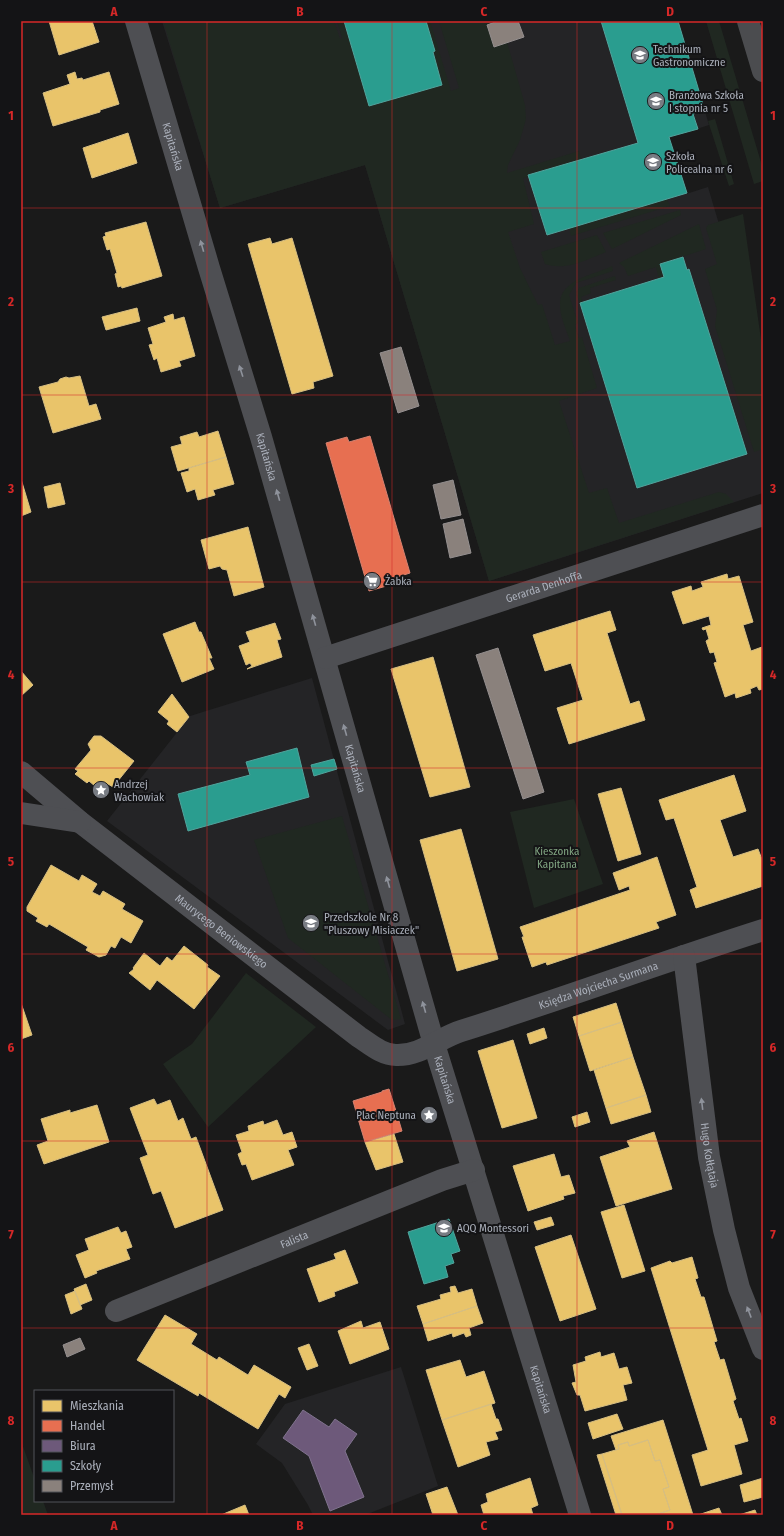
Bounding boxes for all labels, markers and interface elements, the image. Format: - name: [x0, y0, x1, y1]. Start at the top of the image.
- text: A: [109, 4, 118, 19]
- text: B: [296, 4, 304, 19]
- text: C: [481, 4, 488, 19]
- text: D: [666, 4, 674, 19]
- place label: Technikum Gastronomiczne: [653, 43, 725, 69]
- school or university icon: Technikum Gastronomiczne: [630, 45, 650, 65]
- place label: Branżowa Szkoła I stopnia nr 5: [669, 89, 744, 115]
- school or university icon: Branżowa Szkoła I stopnia nr 5: [646, 91, 666, 111]
- text: 1: [8, 108, 14, 123]
- text: 1: [770, 108, 776, 123]
- street label: Kapitańska: [160, 121, 186, 172]
- place label: Szkoła Policealna nr 6: [666, 150, 733, 176]
- school or university icon: Szkoła Policealna nr 6: [643, 152, 663, 172]
- one-way arrow: [199, 240, 205, 252]
- text: 2: [7, 294, 14, 309]
- text: 2: [769, 294, 776, 309]
- one-way arrow: [238, 364, 244, 376]
- street label: Kapitańska: [254, 431, 280, 482]
- text: 3: [7, 481, 14, 496]
- text: 3: [769, 481, 776, 496]
- one-way arrow: [275, 489, 281, 501]
- street label: Gerarda Denhoffa: [504, 568, 583, 605]
- supermarket icon: Żabka: [362, 571, 382, 591]
- place label: Żabka: [385, 574, 412, 588]
- one-way arrow: [311, 614, 317, 626]
- text: 4: [8, 667, 15, 682]
- text: 4: [770, 667, 777, 682]
- one-way arrow: [342, 724, 348, 736]
- street label: Kapitańska: [342, 743, 369, 794]
- place label: Andrzej Wachowiak: [114, 778, 165, 804]
- place icon: Andrzej Wachowiak: [91, 780, 111, 800]
- park label: Kieszonka Kapitana: [535, 845, 579, 871]
- text: 5: [8, 854, 14, 869]
- text: 5: [770, 854, 776, 869]
- one-way arrow: [385, 875, 391, 888]
- street label: Maurycego Beniowskiego: [173, 891, 270, 971]
- place label: Przedszkole Nr 8 "Pluszowy Misiaczek": [324, 911, 419, 937]
- school or university icon: Przedszkole Nr 8 "Pluszowy Misiaczek": [301, 913, 321, 933]
- street label: Księdza Wojciecha Surmana: [537, 959, 660, 1012]
- one-way arrow: [421, 1000, 427, 1012]
- text: 6: [8, 1040, 15, 1055]
- text: 6: [770, 1040, 777, 1055]
- street label: Kapitańska: [432, 1054, 459, 1105]
- one-way arrow: [699, 1098, 705, 1110]
- place icon: Plac Neptuna: [419, 1105, 439, 1125]
- place label: Plac Neptuna: [356, 1109, 416, 1122]
- street label: Hugo Kołłątaja: [698, 1122, 722, 1189]
- school or university icon: AQQ Montessori: [434, 1218, 454, 1238]
- place label: AQQ Montessori: [457, 1222, 529, 1235]
- text: 7: [8, 1227, 14, 1242]
- text: 7: [770, 1227, 776, 1242]
- street label: Falista: [278, 1228, 310, 1251]
- one-way arrow: [745, 1306, 751, 1318]
- street label: Kapitańska: [527, 1364, 555, 1415]
- legend: [34, 1390, 174, 1502]
- text: Mieszkania: [70, 1399, 124, 1413]
- text: 8: [8, 1413, 15, 1428]
- text: 8: [770, 1413, 777, 1428]
- text: Handel: [70, 1419, 105, 1433]
- text: Biura: [70, 1439, 96, 1453]
- text: Szkoły: [70, 1459, 102, 1473]
- text: Przemysł: [70, 1479, 114, 1493]
- text: A: [109, 1518, 118, 1533]
- text: B: [296, 1518, 304, 1533]
- text: C: [481, 1518, 488, 1533]
- text: D: [666, 1518, 674, 1533]

